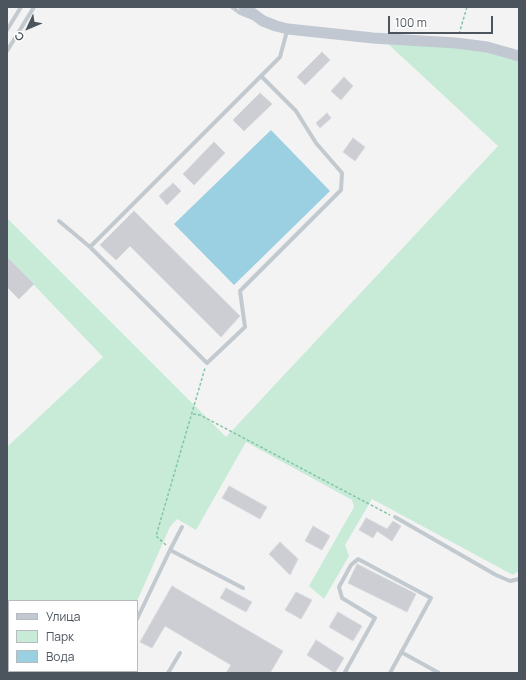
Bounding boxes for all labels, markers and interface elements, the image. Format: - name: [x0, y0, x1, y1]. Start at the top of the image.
- north arrow: [8, 8, 48, 48]
- scale bar: [390, 8, 495, 34]
- text: 100 m: [395, 14, 427, 31]
- text: С: [11, 29, 27, 45]
- legend: [8, 600, 138, 672]
- text: Улица: [46, 608, 80, 625]
- text: Парк: [46, 628, 74, 645]
- text: Вода: [46, 648, 74, 665]

